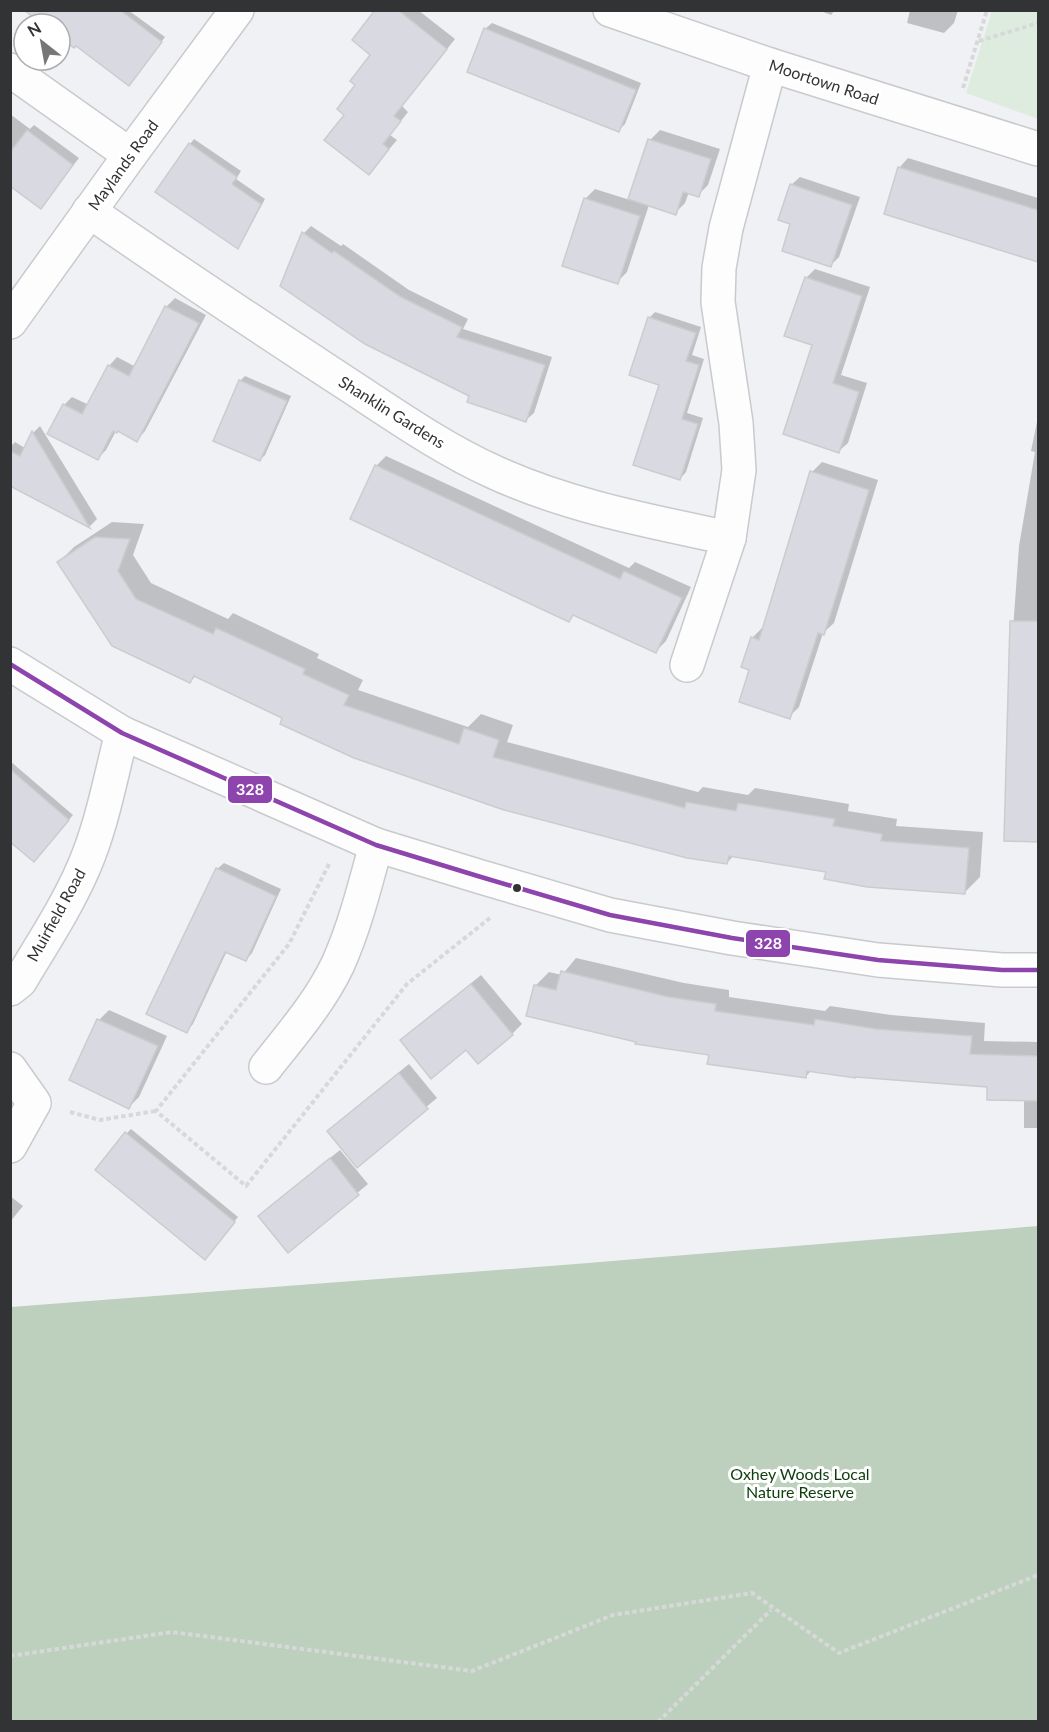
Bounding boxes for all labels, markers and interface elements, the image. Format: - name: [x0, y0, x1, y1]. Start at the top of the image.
- north arrow: [12, 12, 72, 72]
- text: N: [24, 17, 44, 40]
- street label: Moortown Road: [767, 55, 881, 108]
- street label: Maylands Road: [84, 116, 162, 213]
- street label: Shanklin Gardens: [336, 371, 449, 452]
- line badge: 328: [227, 775, 273, 804]
- text: 328: [236, 779, 264, 798]
- street label: Muirfield Road: [22, 865, 89, 965]
- unlabelled marker: [511, 882, 523, 894]
- line badge: 328: [745, 929, 791, 958]
- text: 328: [754, 933, 782, 952]
- park label: Oxhey Woods Local Nature Reserve: [730, 1464, 870, 1501]

